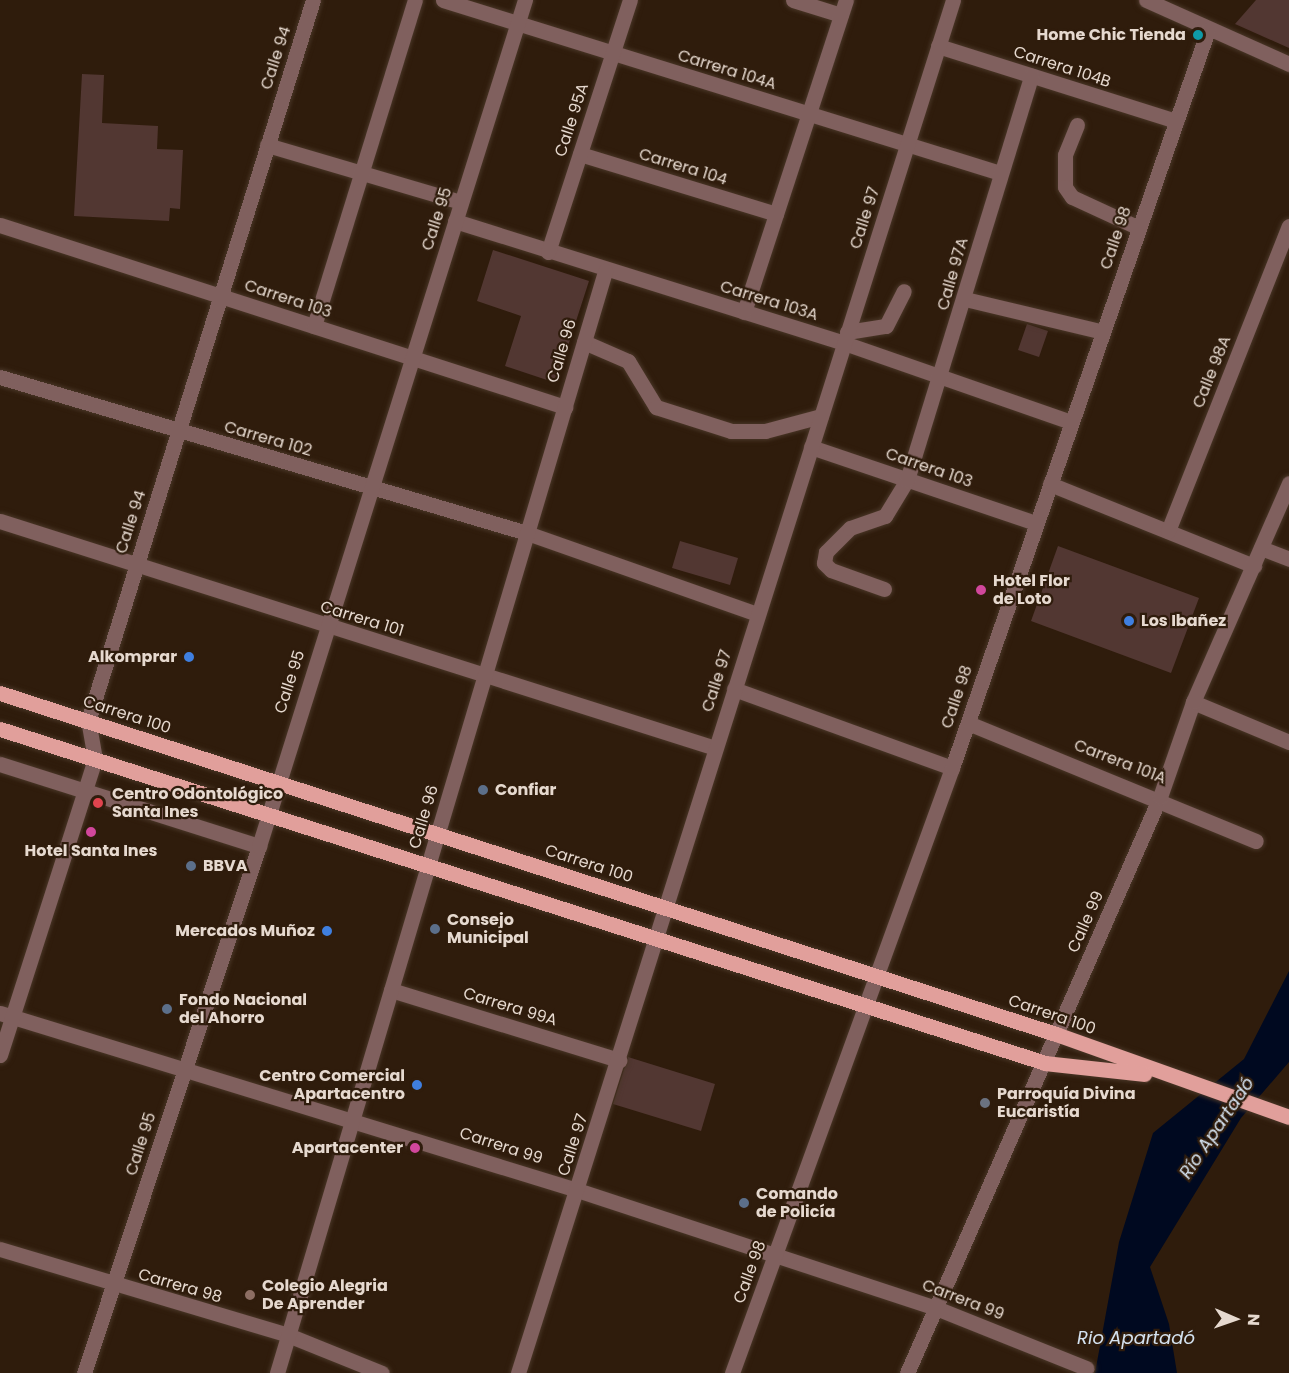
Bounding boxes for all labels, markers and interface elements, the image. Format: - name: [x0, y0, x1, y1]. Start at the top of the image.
- street label: Calle 94: [257, 24, 295, 92]
- place label: Home Chic Tienda: [1037, 25, 1186, 45]
- marker: Home Chic Tienda: [1191, 28, 1205, 42]
- street label: Carrera 104B: [1011, 42, 1113, 92]
- street label: Carrera 104A: [675, 46, 779, 94]
- street label: Calle 95A: [551, 81, 593, 159]
- street label: Carrera 104: [637, 144, 729, 190]
- street label: Calle 95: [418, 185, 456, 253]
- street label: Calle 97: [846, 185, 884, 251]
- street label: Calle 98: [1096, 204, 1136, 272]
- street label: Calle 97A: [933, 235, 973, 313]
- street label: Carrera 103: [242, 276, 334, 322]
- street label: Carrera 103A: [718, 277, 820, 325]
- street label: Calle 96: [543, 317, 581, 385]
- street label: Calle 98A: [1189, 333, 1235, 411]
- street label: Carrera 102: [222, 417, 314, 461]
- street label: Carrera 103: [883, 444, 975, 492]
- street label: Calle 94: [112, 488, 150, 556]
- place label: Hotel Flor de Loto: [993, 571, 1070, 609]
- marker: Hotel Flor de Loto: [974, 583, 988, 597]
- street label: Carrera 101: [318, 597, 406, 641]
- place label: Los Ibañez: [1141, 611, 1226, 631]
- marker: Los Ibañez: [1122, 614, 1136, 628]
- place label: Alkomprar: [88, 647, 177, 667]
- street label: Calle 95: [271, 648, 309, 716]
- street label: Calle 97: [698, 648, 736, 714]
- marker: Alkomprar: [182, 650, 196, 664]
- street label: Calle 98: [937, 663, 977, 731]
- street label: Carrera 100: [81, 692, 173, 738]
- street label: Carrera 101A: [1071, 736, 1169, 788]
- place label: Confiar: [495, 780, 556, 800]
- street label: Calle 96: [405, 783, 443, 851]
- marker: Confiar: [476, 783, 490, 797]
- place label: Centro Odontológico Santa Ines: [112, 784, 283, 822]
- marker: Centro Odontológico Santa Ines: [89, 794, 107, 812]
- marker: Hotel Santa Ines: [84, 825, 98, 839]
- place label: Hotel Santa Ines: [25, 841, 157, 861]
- street label: Carrera 100: [543, 841, 635, 887]
- place label: BBVA: [203, 856, 248, 876]
- marker: BBVA: [184, 859, 198, 873]
- street label: Calle 99: [1064, 888, 1108, 956]
- place label: Consejo Municipal: [447, 910, 529, 948]
- place label: Mercados Muñoz: [175, 921, 315, 941]
- marker: Consejo Municipal: [428, 922, 442, 936]
- marker: Mercados Muñoz: [320, 924, 334, 938]
- street label: Carrera 99A: [461, 984, 559, 1030]
- place label: Fondo Nacional del Ahorro: [179, 990, 307, 1028]
- street label: Carrera 100: [1006, 991, 1098, 1039]
- marker: Fondo Nacional del Ahorro: [160, 1002, 174, 1016]
- place label: Centro Comercial Apartacentro: [259, 1066, 405, 1104]
- water label: Río Apartadó: [1175, 1073, 1259, 1183]
- marker: Centro Comercial Apartacentro: [410, 1078, 424, 1092]
- place label: Parroquía Divina Eucaristía: [997, 1084, 1136, 1122]
- marker: Parroquía Divina Eucaristía: [978, 1096, 992, 1110]
- street label: Calle 95: [122, 1110, 160, 1178]
- street label: Calle 97: [554, 1112, 592, 1178]
- street label: Carrera 99: [457, 1124, 545, 1168]
- place label: Apartacenter: [292, 1138, 403, 1158]
- marker: Apartacenter: [408, 1141, 422, 1155]
- place label: Comando de Policía: [756, 1184, 838, 1222]
- marker: Comando de Policía: [737, 1196, 751, 1210]
- street label: Calle 98: [730, 1238, 770, 1306]
- street label: Carrera 98: [136, 1265, 224, 1307]
- place label: Colegio Alegria De Aprender: [262, 1276, 388, 1314]
- street label: Carrera 99: [919, 1276, 1007, 1324]
- marker: Colegio Alegria De Aprender: [243, 1288, 257, 1302]
- north arrow: [1205, 1289, 1265, 1349]
- text: N: [1242, 1313, 1265, 1326]
- water label: Rio Apartadó: [1077, 1327, 1195, 1349]

